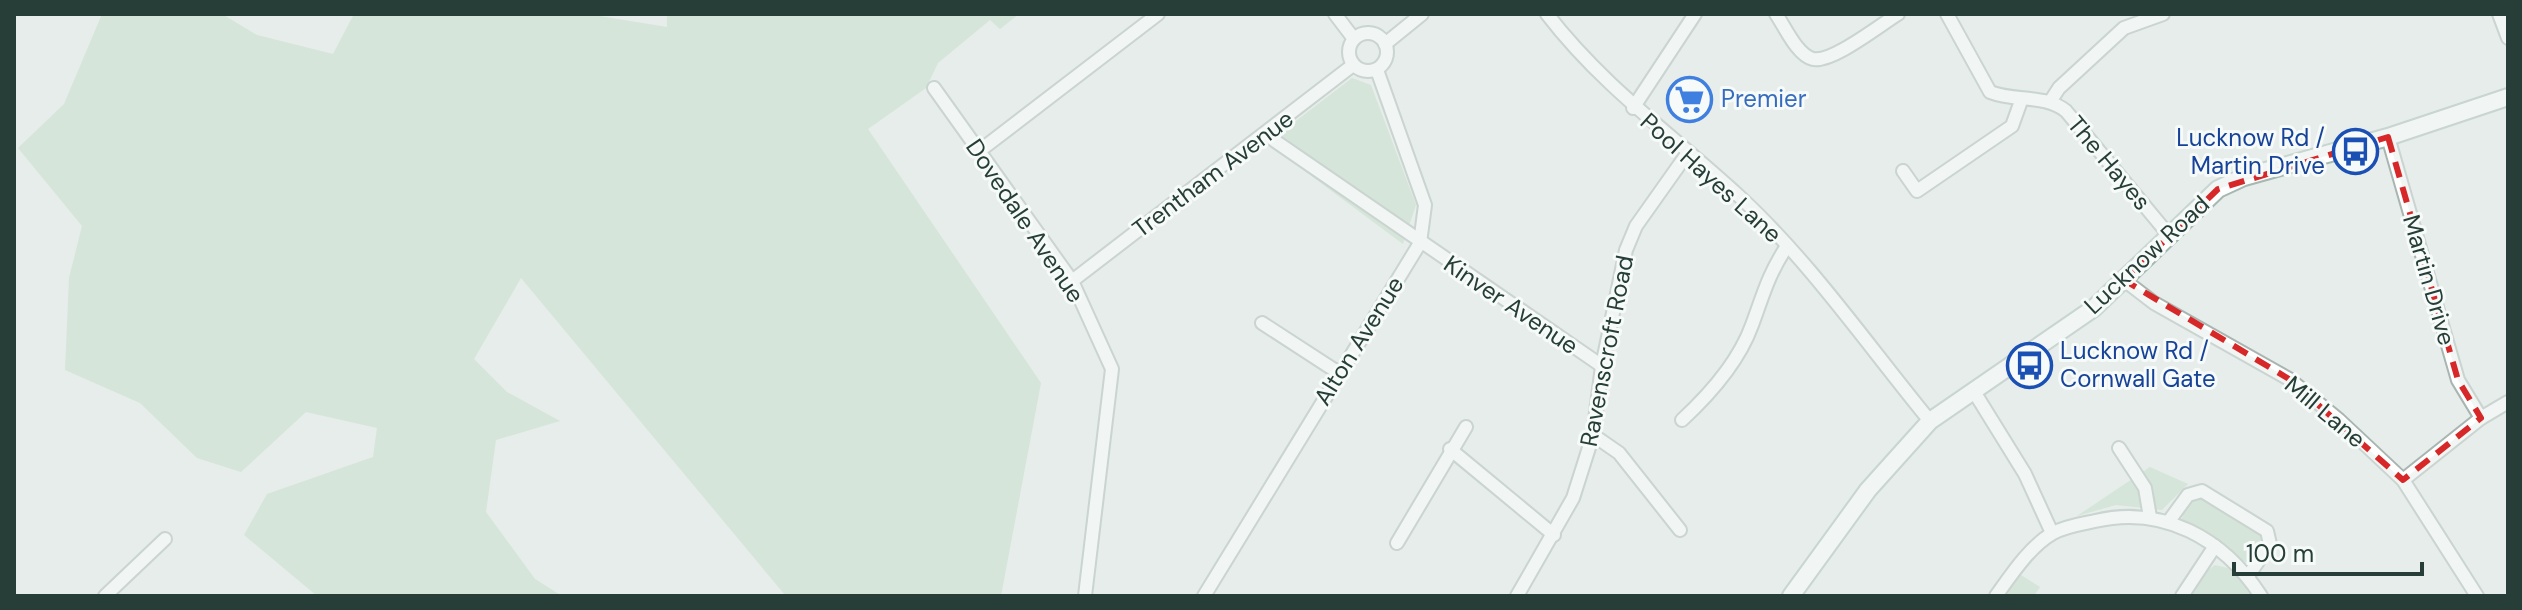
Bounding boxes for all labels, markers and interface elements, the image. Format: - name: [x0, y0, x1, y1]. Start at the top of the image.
- supermarket icon: Premier: [1666, 75, 1714, 123]
- place label: Premier: [1721, 83, 1807, 114]
- street label: Trentham Avenue: [1126, 103, 1299, 244]
- street label: Pool Hayes Lane: [1634, 106, 1789, 249]
- street label: The Hayes: [2061, 109, 2158, 216]
- place label: Lucknow Rd / Martin Drive: [2176, 122, 2325, 181]
- bus stop icon: Lucknow Rd / Martin Drive: [2332, 128, 2380, 176]
- street label: Dovedale Avenue: [959, 133, 1092, 309]
- street label: Lucknow Road: [2077, 189, 2216, 321]
- street label: Martin Drive: [2396, 211, 2463, 349]
- street label: Kinver Avenue: [1438, 248, 1585, 361]
- street label: Ravenscroft Road: [1573, 253, 1640, 449]
- street label: Alton Avenue: [1307, 270, 1410, 411]
- place label: Lucknow Rd / Cornwall Gate: [2060, 335, 2216, 394]
- bus stop icon: Lucknow Rd / Cornwall Gate: [2005, 341, 2053, 389]
- street label: Mill Lane: [2279, 369, 2372, 454]
- scale bar: [2234, 526, 2422, 576]
- text: 100 m: [2246, 538, 2314, 569]

